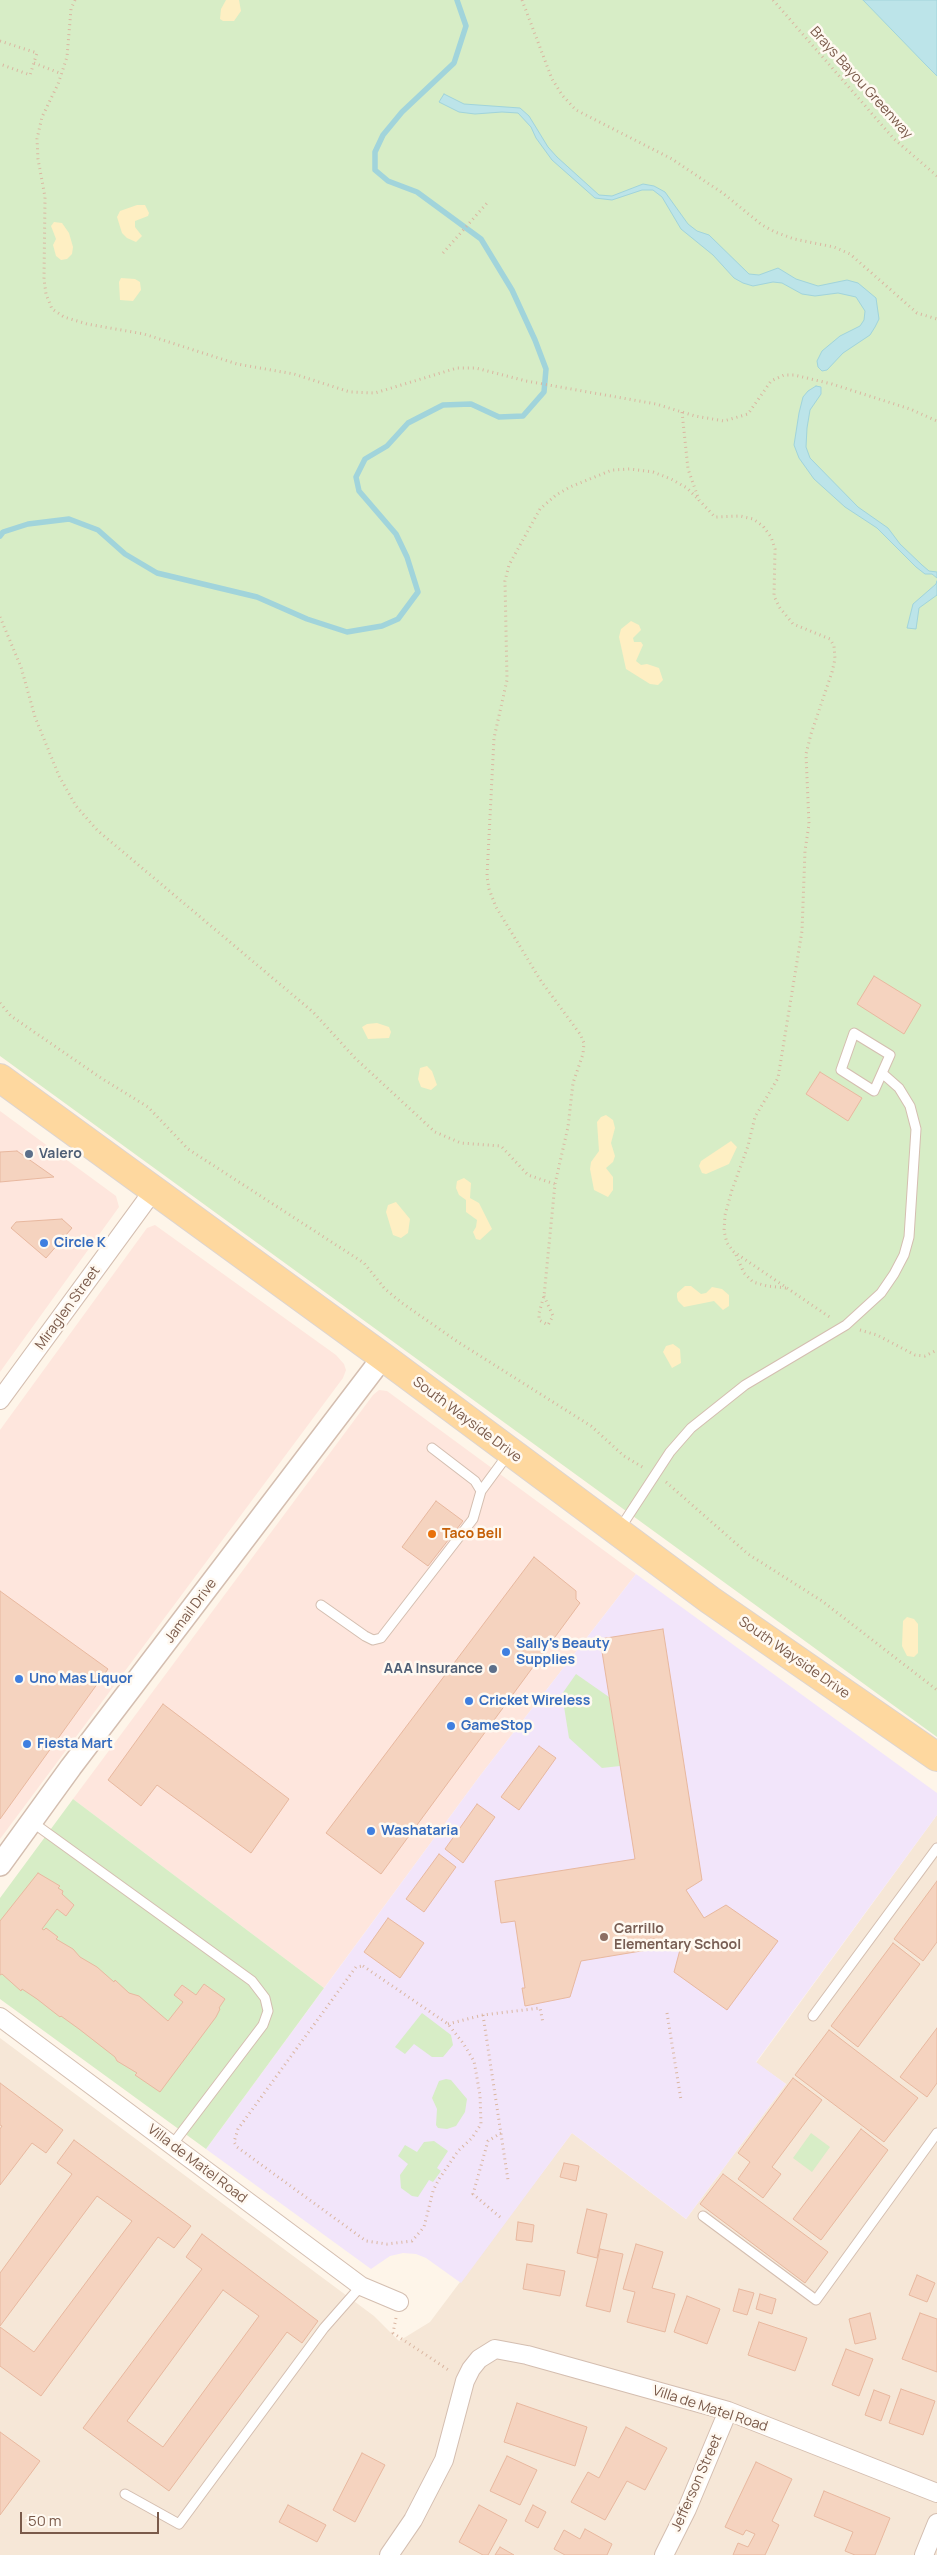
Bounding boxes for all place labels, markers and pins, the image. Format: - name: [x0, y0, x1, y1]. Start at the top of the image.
- place label: Valero: [39, 1146, 82, 1162]
- marker: Valero: [23, 1148, 35, 1160]
- place label: Circle K: [54, 1235, 106, 1251]
- marker: Circle K: [38, 1237, 50, 1249]
- place label: Taco Bell: [442, 1526, 502, 1542]
- marker: Taco Bell: [426, 1528, 438, 1540]
- place label: Sally's Beauty Supplies: [516, 1636, 609, 1668]
- marker: Sally's Beauty Supplies: [500, 1646, 512, 1658]
- place label: AAA Insurance: [384, 1661, 483, 1677]
- marker: AAA Insurance: [487, 1663, 499, 1675]
- place label: Uno Mas Liquor: [29, 1671, 133, 1687]
- marker: Uno Mas Liquor: [13, 1673, 25, 1685]
- place label: Cricket Wireless: [479, 1693, 590, 1709]
- marker: Cricket Wireless: [463, 1695, 475, 1707]
- place label: GameStop: [461, 1718, 532, 1734]
- marker: GameStop: [445, 1720, 457, 1732]
- place label: Fiesta Mart: [37, 1736, 113, 1752]
- marker: Fiesta Mart: [21, 1738, 33, 1750]
- place label: Washataria: [381, 1823, 458, 1839]
- marker: Washataria: [365, 1825, 377, 1837]
- place label: Carrillo Elementary School: [614, 1921, 741, 1954]
- marker: Carrillo Elementary School: [598, 1931, 610, 1943]

